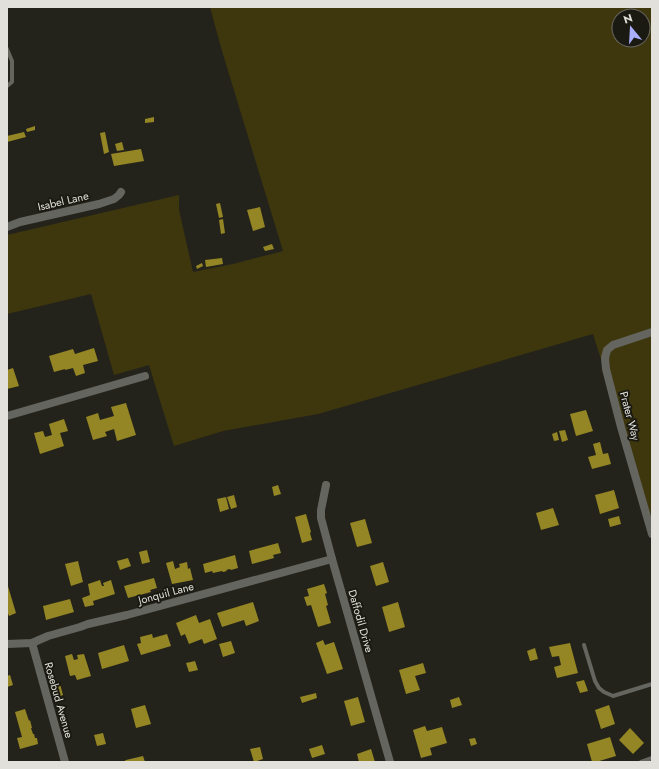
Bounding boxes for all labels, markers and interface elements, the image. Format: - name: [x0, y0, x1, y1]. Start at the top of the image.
- north arrow: [611, 8, 651, 48]
- text: N: [621, 10, 635, 27]
- street label: Isabel Lane: [36, 187, 90, 215]
- street label: Prater Way: [616, 390, 644, 442]
- street label: Jonquil Lane: [135, 578, 196, 609]
- street label: Daffodil Drive: [344, 588, 378, 655]
- street label: Rosebud Avenue: [41, 660, 78, 740]

